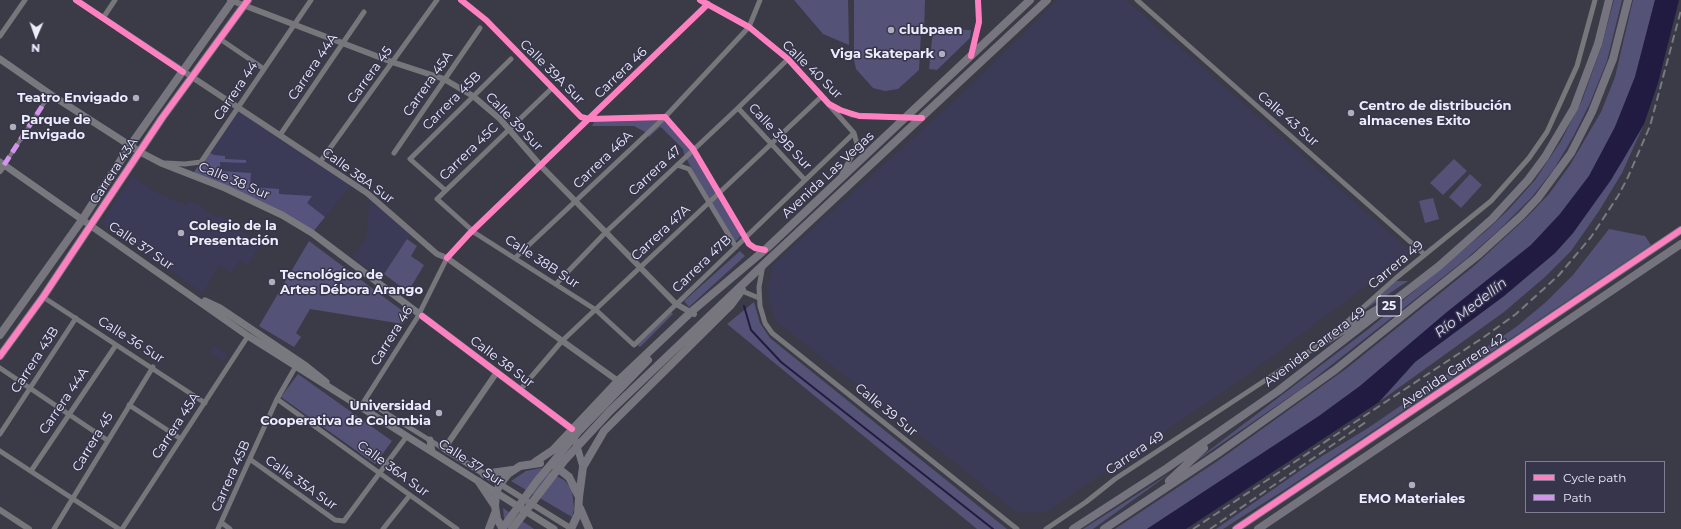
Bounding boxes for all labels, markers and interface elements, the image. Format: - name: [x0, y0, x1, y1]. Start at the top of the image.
- north arrow: [16, 16, 56, 56]
- place label: clubpaen: [899, 22, 963, 38]
- marker: clubpaen: [886, 25, 896, 35]
- street label: Carrera 44A: [285, 31, 341, 103]
- street label: Calle 39A Sur: [516, 36, 588, 108]
- street label: Calle 40 Sur: [779, 37, 845, 103]
- text: N: [31, 41, 40, 55]
- street label: Carrera 45: [344, 44, 396, 106]
- street label: Carrera 46: [591, 44, 651, 102]
- place label: Viga Skatepark: [830, 46, 934, 62]
- street label: Carrera 45A: [400, 48, 456, 120]
- marker: Viga Skatepark: [937, 49, 947, 59]
- street label: Carrera 44: [211, 59, 261, 123]
- street label: Carrera 45B: [420, 69, 484, 133]
- street label: Calle 43 Sur: [1254, 88, 1322, 150]
- street label: Calle 39 Sur: [482, 89, 546, 155]
- place label: Teatro Envigado: [17, 90, 128, 106]
- marker: Teatro Envigado: [131, 93, 141, 103]
- place label: Centro de distribución almacenes Exito: [1359, 98, 1511, 129]
- street label: Calle 39B Sur: [745, 100, 815, 174]
- marker: Centro de distribución almacenes Exito: [1346, 108, 1356, 118]
- place label: Parque de Envigado: [21, 112, 91, 143]
- street label: Carrera 45C: [436, 120, 502, 184]
- marker: Parque de Envigado: [8, 122, 18, 132]
- street label: Carrera 46A: [570, 128, 636, 192]
- street label: Avenida Las Vegas: [779, 128, 877, 222]
- street label: Carrera 43A: [87, 135, 141, 207]
- street label: Carrera 47: [625, 143, 685, 199]
- street label: Calle 38A Sur: [319, 145, 397, 207]
- street label: Calle 38 Sur: [196, 159, 272, 203]
- street label: Carrera 47A: [628, 202, 694, 264]
- place label: Colegio de la Presentación: [189, 218, 279, 249]
- street label: Calle 37 Sur: [105, 219, 177, 273]
- marker: Colegio de la Presentación: [176, 228, 186, 238]
- street label: Calle 38B Sur: [502, 232, 582, 292]
- street label: Carrera 47B: [669, 232, 735, 296]
- street label: Carrera 49: [1365, 238, 1427, 292]
- place label: Tecnológico de Artes Débora Arango: [280, 267, 423, 298]
- water label: Río Medellín: [1432, 275, 1510, 341]
- marker: Tecnológico de Artes Débora Arango: [267, 277, 277, 287]
- road number: 25: [1377, 296, 1401, 316]
- street label: Carrera 46: [368, 303, 416, 369]
- street label: Avenida Carrera 49: [1261, 304, 1369, 390]
- street label: Calle 36 Sur: [95, 313, 167, 367]
- street label: Carrera 43B: [8, 324, 62, 396]
- street label: Avenida Carrera 42: [1398, 330, 1508, 412]
- street label: Calle 38 Sur: [467, 333, 537, 391]
- street label: Carrera 44A: [36, 365, 92, 437]
- street label: Calle 39 Sur: [852, 380, 920, 440]
- street label: Carrera 45A: [149, 390, 203, 462]
- place label: Universidad Cooperativa de Colombia: [260, 398, 431, 429]
- marker: Universidad Cooperativa de Colombia: [434, 408, 444, 418]
- street label: Carrera 45: [69, 409, 117, 475]
- street label: Carrera 49: [1103, 428, 1167, 478]
- street label: Calle 37 Sur: [435, 436, 507, 490]
- street label: Carrera 45B: [208, 438, 254, 514]
- street label: Calle 36A Sur: [354, 438, 432, 500]
- street label: Calle 35A Sur: [262, 452, 340, 514]
- legend: [1525, 461, 1665, 513]
- text: Cycle path: [1563, 470, 1626, 485]
- marker: EMO Materiales: [1407, 480, 1417, 490]
- text: Path: [1563, 490, 1592, 505]
- place label: EMO Materiales: [1359, 491, 1465, 507]

